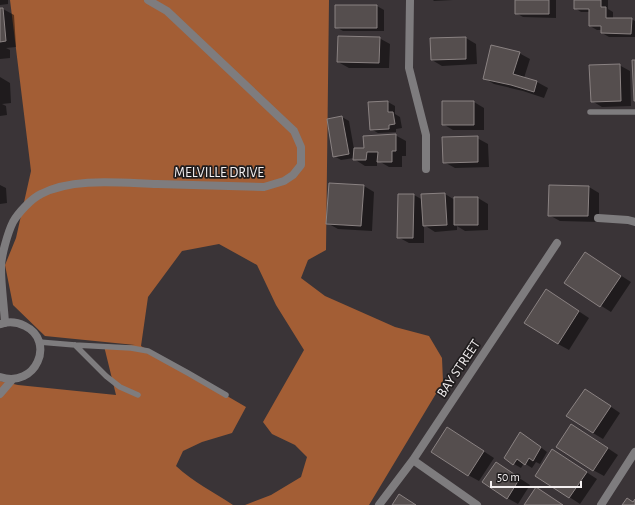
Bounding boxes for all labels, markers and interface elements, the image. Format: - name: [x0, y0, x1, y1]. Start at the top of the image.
- street label: MELVILLE DRIVE: [174, 166, 264, 180]
- street label: BAY STREET: [435, 337, 483, 400]
- scale bar: [491, 463, 581, 489]
- text: 50 m: [497, 471, 520, 483]

